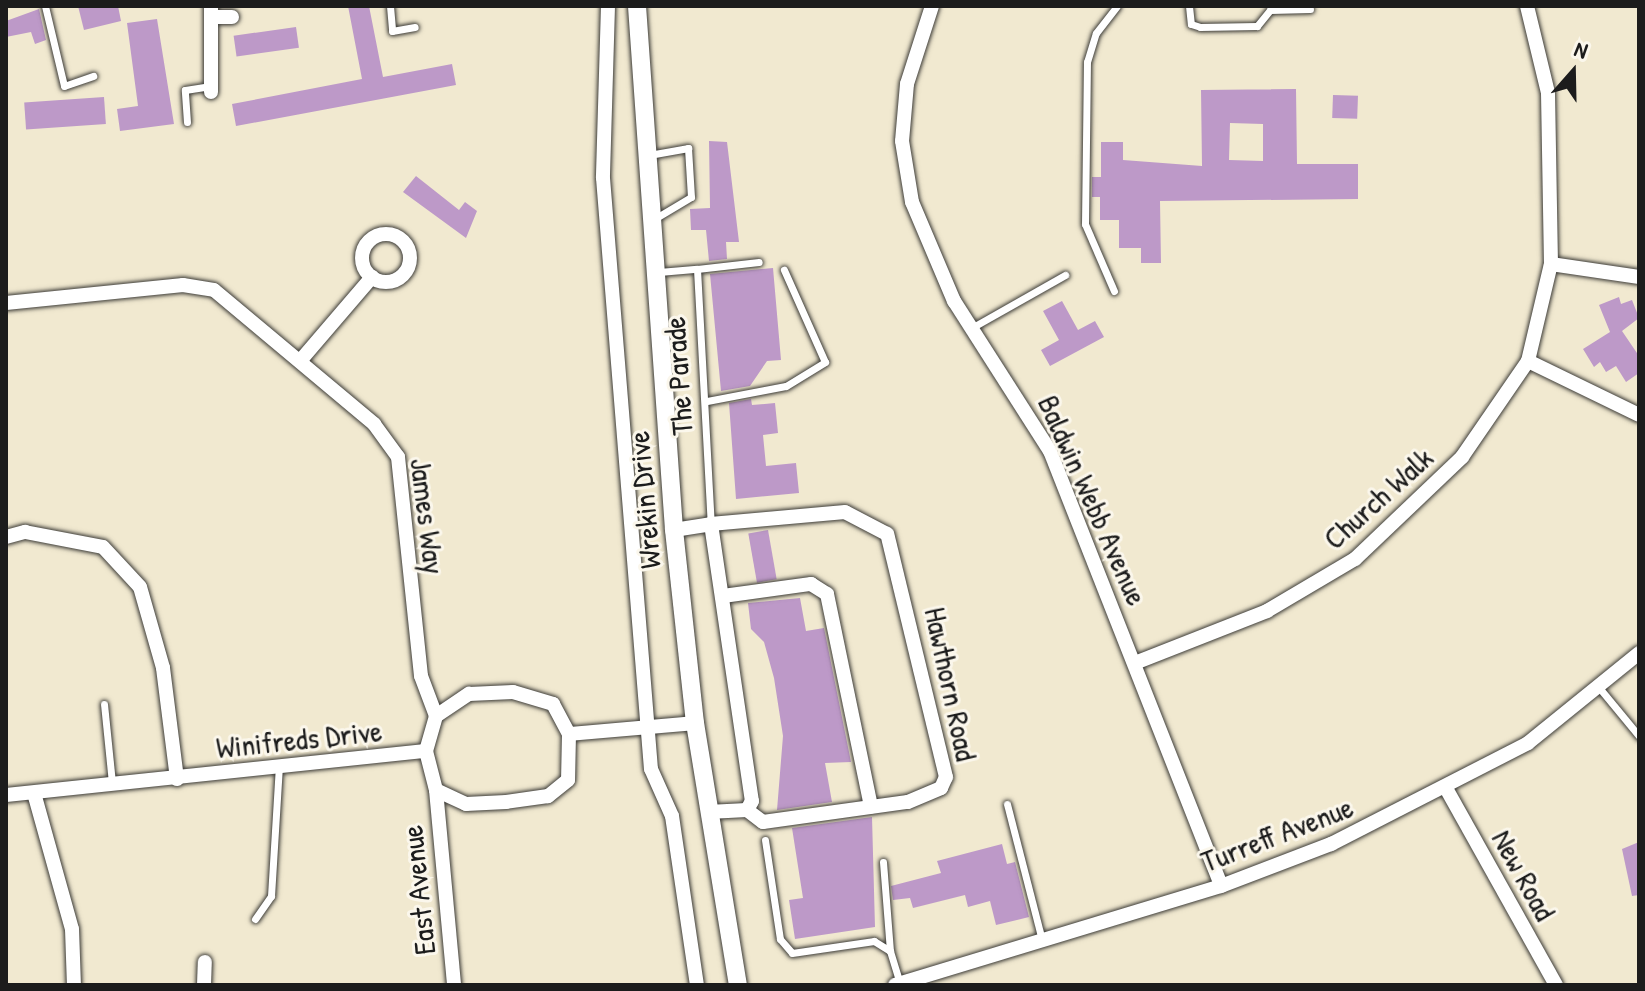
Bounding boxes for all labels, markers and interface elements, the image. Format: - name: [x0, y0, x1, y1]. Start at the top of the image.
- north arrow: [1533, 32, 1613, 112]
- text: N: [1571, 33, 1592, 66]
- street label: The Parade: [656, 316, 700, 436]
- street label: Baldwin Webb Avenue: [1031, 390, 1155, 610]
- street label: Wrekin Drive: [620, 430, 668, 570]
- street label: Church Walk: [1316, 440, 1440, 556]
- street label: James Way: [403, 456, 453, 576]
- street label: Hawthorn Road: [917, 604, 985, 764]
- street label: Winifreds Drive: [214, 712, 384, 766]
- street label: Turreff Avenue: [1196, 789, 1358, 879]
- street label: New Road: [1485, 823, 1563, 927]
- street label: East Avenue: [393, 824, 443, 956]

